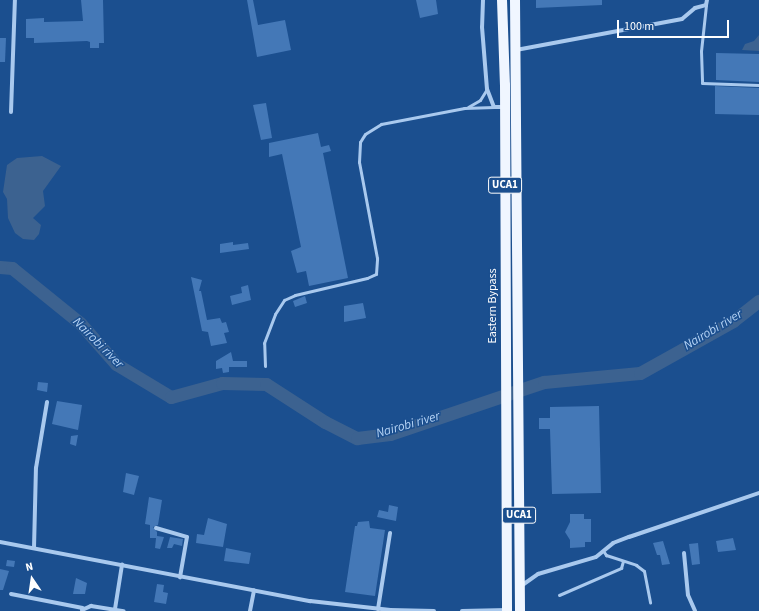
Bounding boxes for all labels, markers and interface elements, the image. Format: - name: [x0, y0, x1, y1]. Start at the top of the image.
- scale bar: [619, 12, 731, 38]
- text: 100 m: [624, 18, 654, 35]
- road number: UCA1: [488, 176, 522, 194]
- street label: Eastern Bypass: [486, 268, 500, 344]
- water label: Nairobi river: [681, 306, 745, 354]
- water label: Nairobi river: [69, 314, 127, 372]
- water label: Nairobi river: [374, 408, 442, 442]
- road number: UCA1: [502, 506, 536, 524]
- north arrow: [12, 559, 52, 599]
- text: N: [24, 559, 34, 575]

